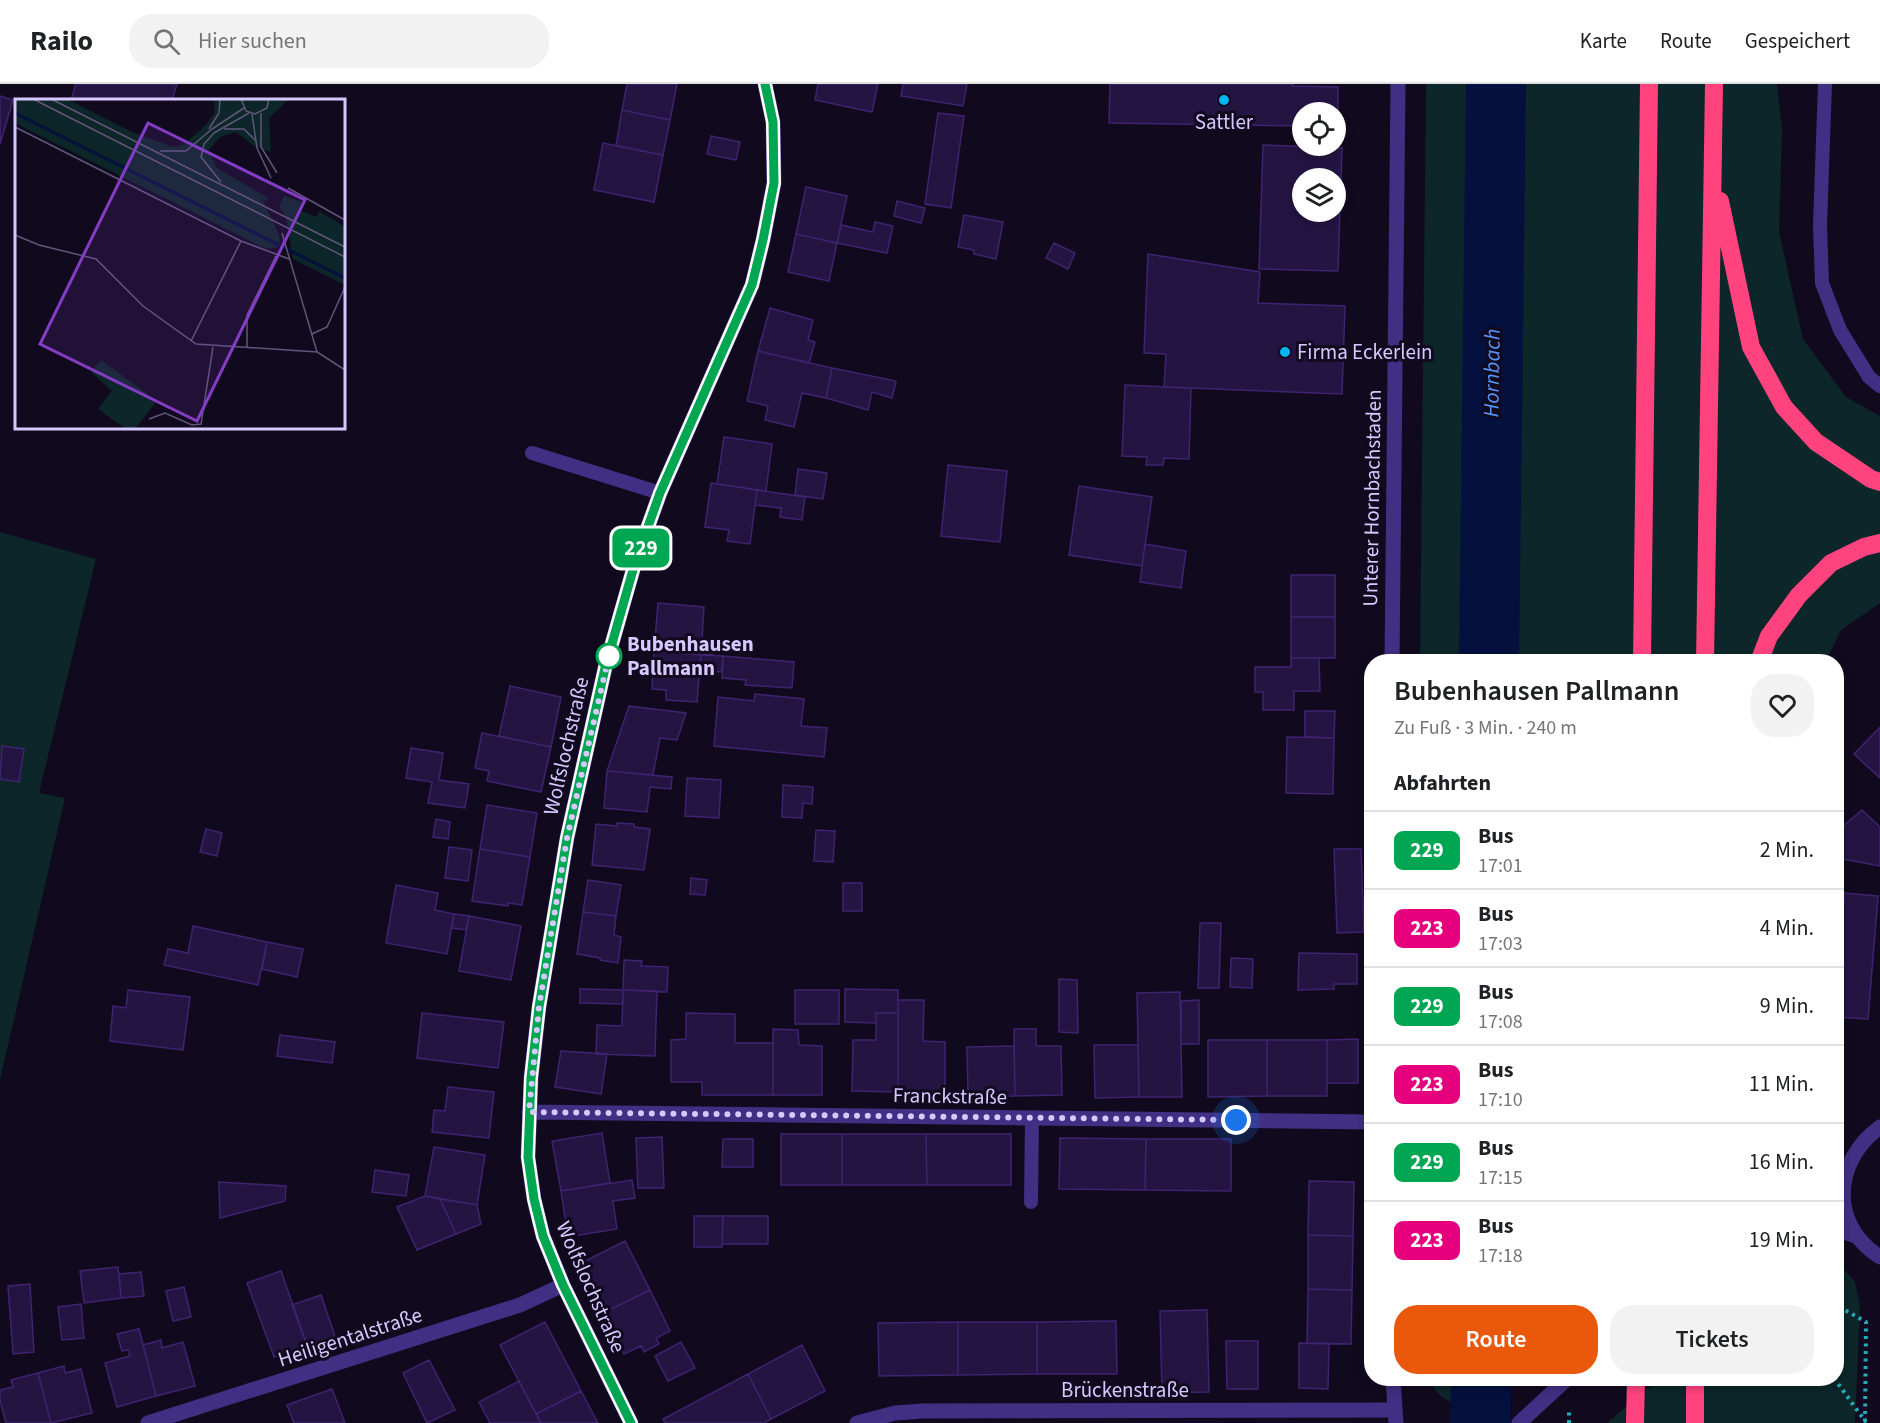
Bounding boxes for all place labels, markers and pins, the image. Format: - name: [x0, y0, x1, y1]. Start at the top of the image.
- marker: Sattler: [1217, 93, 1231, 107]
- place label: Sattler: [1195, 107, 1254, 137]
- place label: Firma Eckerlein: [1297, 337, 1433, 367]
- marker: Firma Eckerlein: [1278, 345, 1292, 359]
- place label: Bubenhausen Pallmann: [627, 629, 754, 683]
- marker: Bubenhausen Pallmann: [596, 643, 622, 669]

